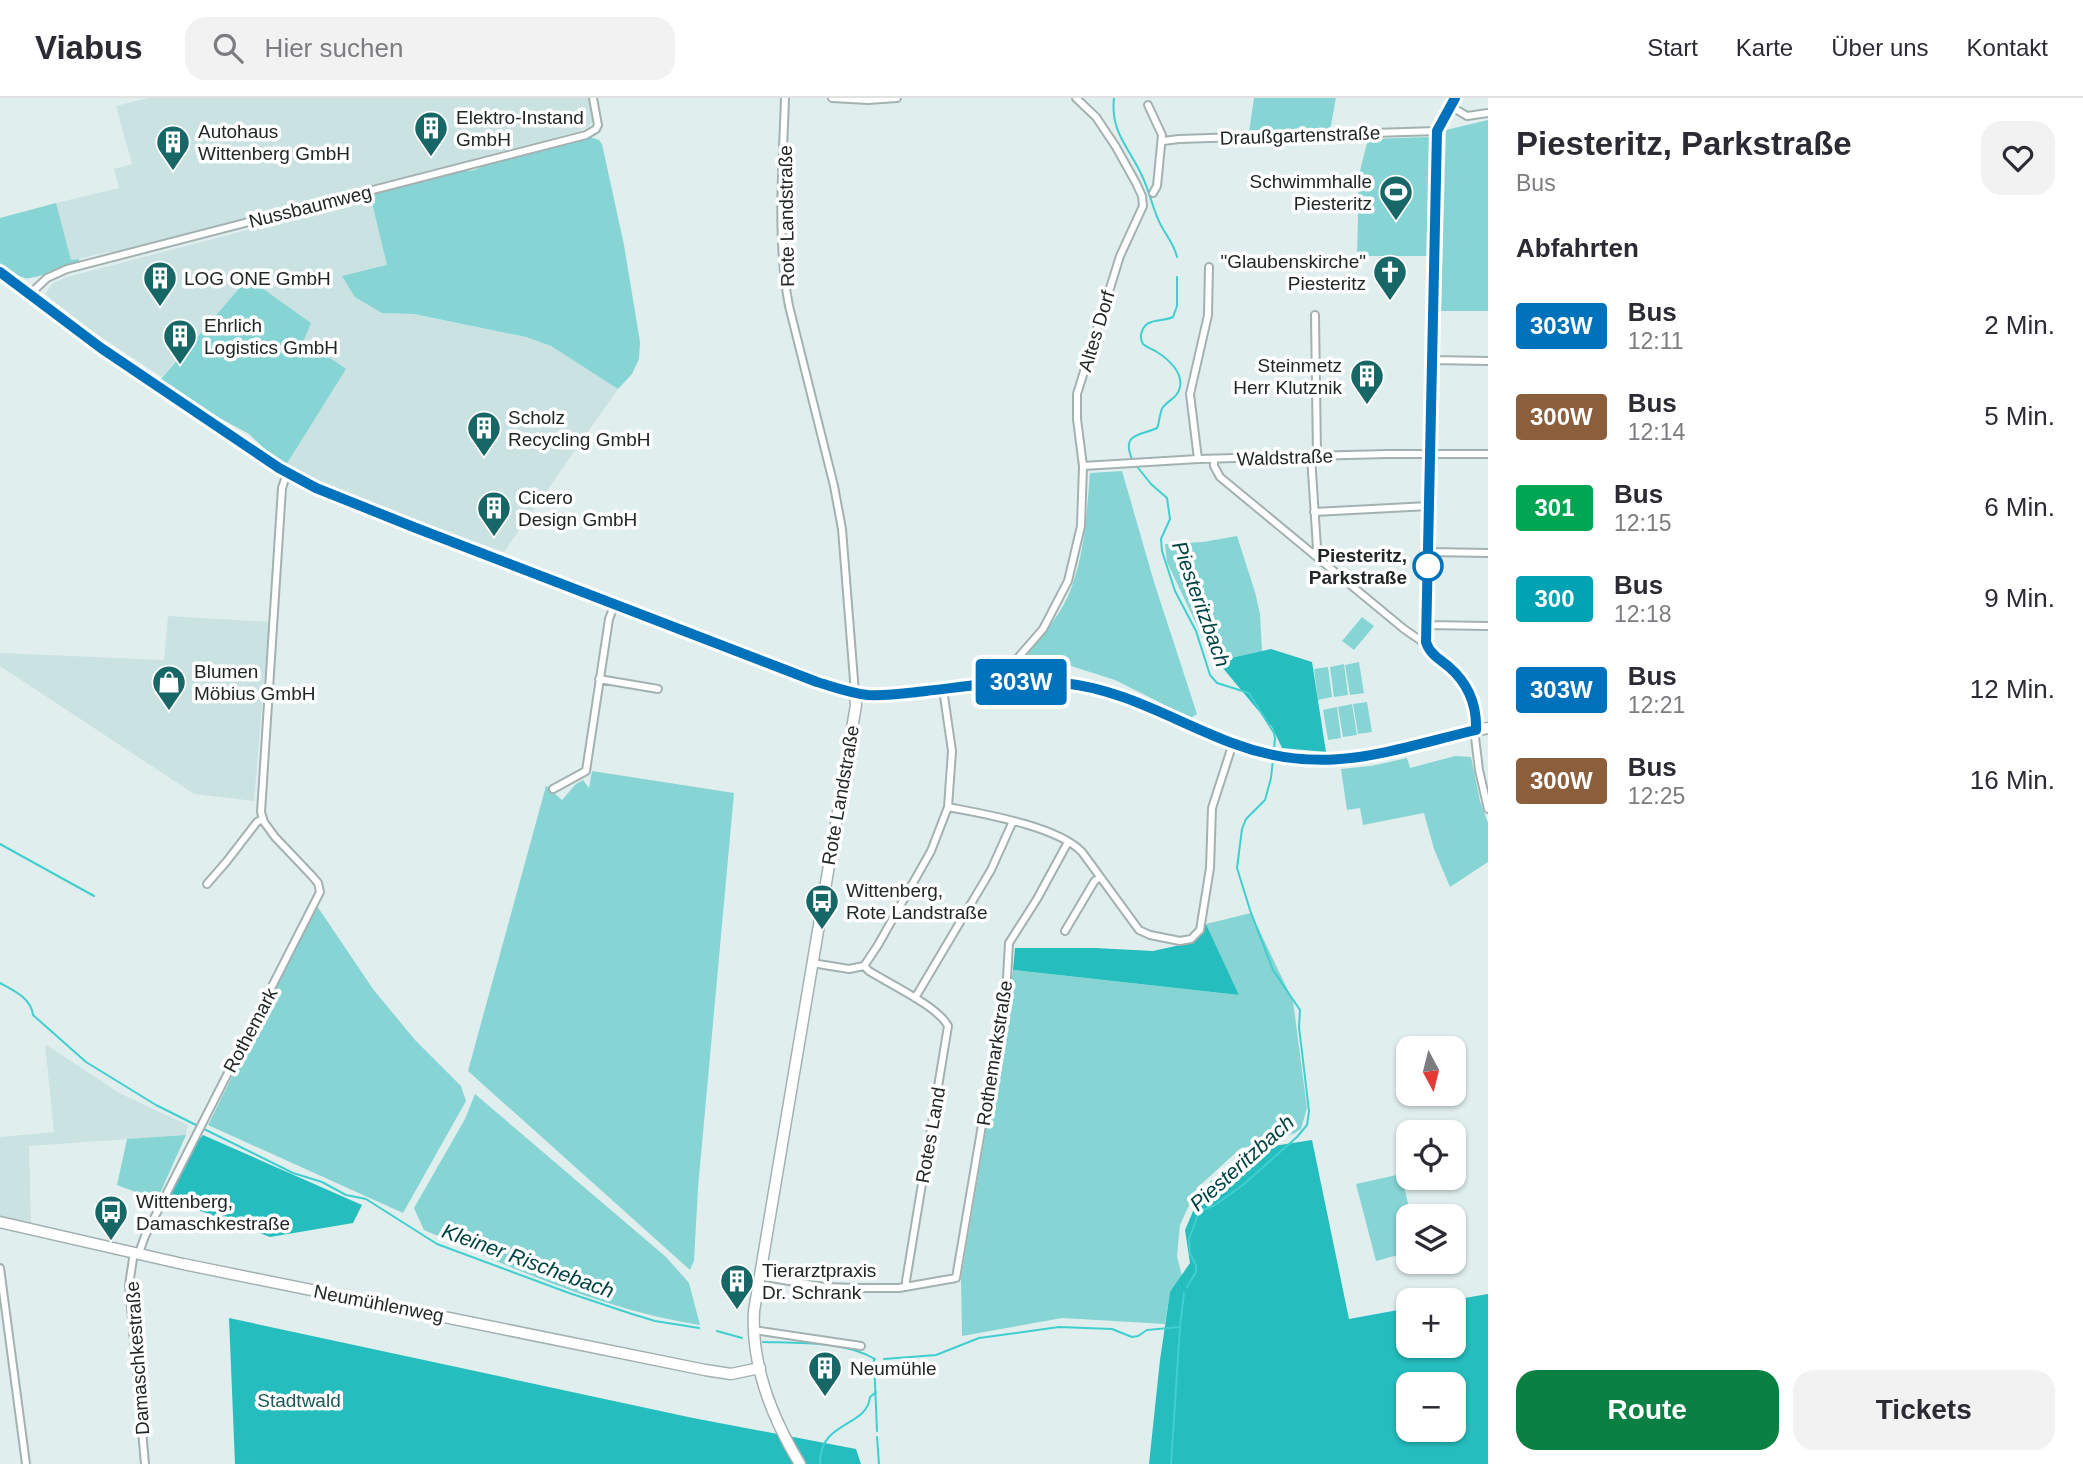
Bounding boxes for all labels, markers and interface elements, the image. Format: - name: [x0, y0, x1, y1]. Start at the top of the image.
- search box: [185, 17, 675, 80]
- text: Viabus: [35, 29, 143, 66]
- icon: search: [209, 29, 247, 67]
- text: Hier suchen: [265, 33, 403, 63]
- text: Start: [1647, 34, 1698, 61]
- text: Karte: [1736, 34, 1793, 61]
- text: Über uns: [1831, 34, 1929, 61]
- text: Kontakt: [1967, 34, 2048, 61]
- place label: Elektro-Instand GmbH: [456, 107, 584, 150]
- building icon: Elektro-Instand GmbH: [412, 109, 450, 158]
- place label: Autohaus Wittenberg GmbH: [198, 121, 350, 164]
- button: heart: [1981, 121, 2055, 195]
- street label: Draußgartenstraße: [1219, 122, 1381, 149]
- building icon: Autohaus Wittenberg GmbH: [154, 123, 192, 172]
- text: Piesteritz, Parkstraße: [1516, 125, 1852, 162]
- street label: Rote Landstraße: [775, 145, 798, 287]
- text: Bus: [1516, 170, 1556, 196]
- place label: Schwimmhalle Piesteritz: [1250, 171, 1372, 214]
- sports icon: Schwimmhalle Piesteritz: [1377, 173, 1415, 222]
- street label: Nussbaumweg: [247, 181, 374, 232]
- text: Abfahrten: [1516, 233, 1639, 263]
- place label: "Glaubenskirche" Piesteritz: [1220, 251, 1366, 294]
- church icon: "Glaubenskirche" Piesteritz: [1371, 253, 1409, 302]
- building icon: LOG ONE GmbH: [141, 259, 179, 308]
- place label: LOG ONE GmbH: [184, 268, 331, 289]
- street label: Altes Dorf: [1074, 288, 1119, 374]
- text: Bus: [1628, 297, 1677, 327]
- text: 2 Min.: [1984, 310, 2055, 340]
- text: 303W: [1530, 312, 1593, 339]
- place label: Ehrlich Logistics GmbH: [204, 315, 338, 358]
- building icon: Ehrlich Logistics GmbH: [161, 317, 199, 366]
- text: 12:11: [1628, 328, 1684, 354]
- place label: Steinmetz Herr Klutznik: [1233, 355, 1342, 398]
- building icon: Steinmetz Herr Klutznik: [1348, 357, 1386, 406]
- text: Bus: [1628, 388, 1677, 418]
- text: 5 Min.: [1984, 401, 2055, 431]
- text: 300W: [1530, 403, 1593, 430]
- place label: Scholz Recycling GmbH: [508, 407, 651, 450]
- building icon: Scholz Recycling GmbH: [465, 409, 503, 458]
- text: 12:14: [1628, 419, 1685, 445]
- street label: Waldstraße: [1236, 445, 1334, 470]
- text: Bus: [1614, 479, 1663, 509]
- place label: Cicero Design GmbH: [518, 487, 637, 530]
- building icon: Cicero Design GmbH: [475, 489, 513, 538]
- text: 6 Min.: [1984, 492, 2055, 522]
- text: 301: [1534, 494, 1575, 521]
- text: 12:15: [1614, 510, 1672, 536]
- water label: Piesteritzbach: [1168, 538, 1235, 670]
- place label: Piesteritz, Parkstraße: [1309, 545, 1407, 588]
- marker: Piesteritz, Parkstraße: [1413, 551, 1443, 581]
- text: Bus: [1614, 570, 1663, 600]
- text: 9 Min.: [1984, 583, 2055, 613]
- text: 300: [1534, 585, 1575, 612]
- text: 12:18: [1614, 601, 1672, 627]
- line badge: 303W: [972, 659, 1070, 705]
- place label: Blumen Möbius GmbH: [194, 661, 315, 704]
- text: Bus: [1628, 661, 1677, 691]
- shop icon: Blumen Möbius GmbH: [150, 663, 188, 712]
- text: 303W: [990, 668, 1052, 695]
- text: 12 Min.: [1970, 674, 2055, 704]
- text: 303W: [1530, 676, 1593, 703]
- text: 12:21: [1628, 692, 1685, 718]
- street label: Rote Landstraße: [818, 724, 863, 867]
- text: Bus: [1628, 752, 1677, 782]
- text: 16 Min.: [1970, 765, 2055, 795]
- text: 300W: [1530, 767, 1593, 794]
- text: 12:25: [1628, 783, 1685, 809]
- place label: Wittenberg, Rote Landstraße: [846, 880, 988, 923]
- bus stop icon: Wittenberg, Rote Landstraße: [803, 882, 841, 931]
- street label: Rothemarkstraße: [973, 979, 1016, 1127]
- street label: Rothemark: [219, 984, 282, 1076]
- north arrow: [1396, 1036, 1466, 1106]
- map controls: [1396, 1036, 1466, 1442]
- street label: Rotes Land: [912, 1085, 949, 1185]
- water label: Piesteritzbach: [1185, 1110, 1298, 1215]
- button: locate: [1396, 1120, 1466, 1190]
- place label: Wittenberg, Damaschkestraße: [136, 1191, 290, 1234]
- bus stop icon: Wittenberg, Damaschkestraße: [92, 1193, 130, 1242]
- button: layers: [1396, 1204, 1466, 1274]
- water label: Kleiner Rischebach: [439, 1219, 617, 1302]
- place label: Tierarztpraxis Dr. Schrank: [762, 1260, 876, 1303]
- building icon: Tierarztpraxis Dr. Schrank: [718, 1262, 756, 1311]
- street label: Damaschkestraße: [122, 1280, 153, 1436]
- street label: Neumühlenweg: [312, 1281, 446, 1326]
- button: +: [1396, 1288, 1466, 1358]
- building icon: Neumühle: [806, 1349, 844, 1398]
- place label: Neumühle: [850, 1358, 937, 1379]
- button: Route: [1516, 1370, 1779, 1450]
- button: Tickets: [1793, 1370, 2055, 1450]
- button: −: [1396, 1372, 1466, 1442]
- park label: Stadtwald: [257, 1390, 341, 1411]

